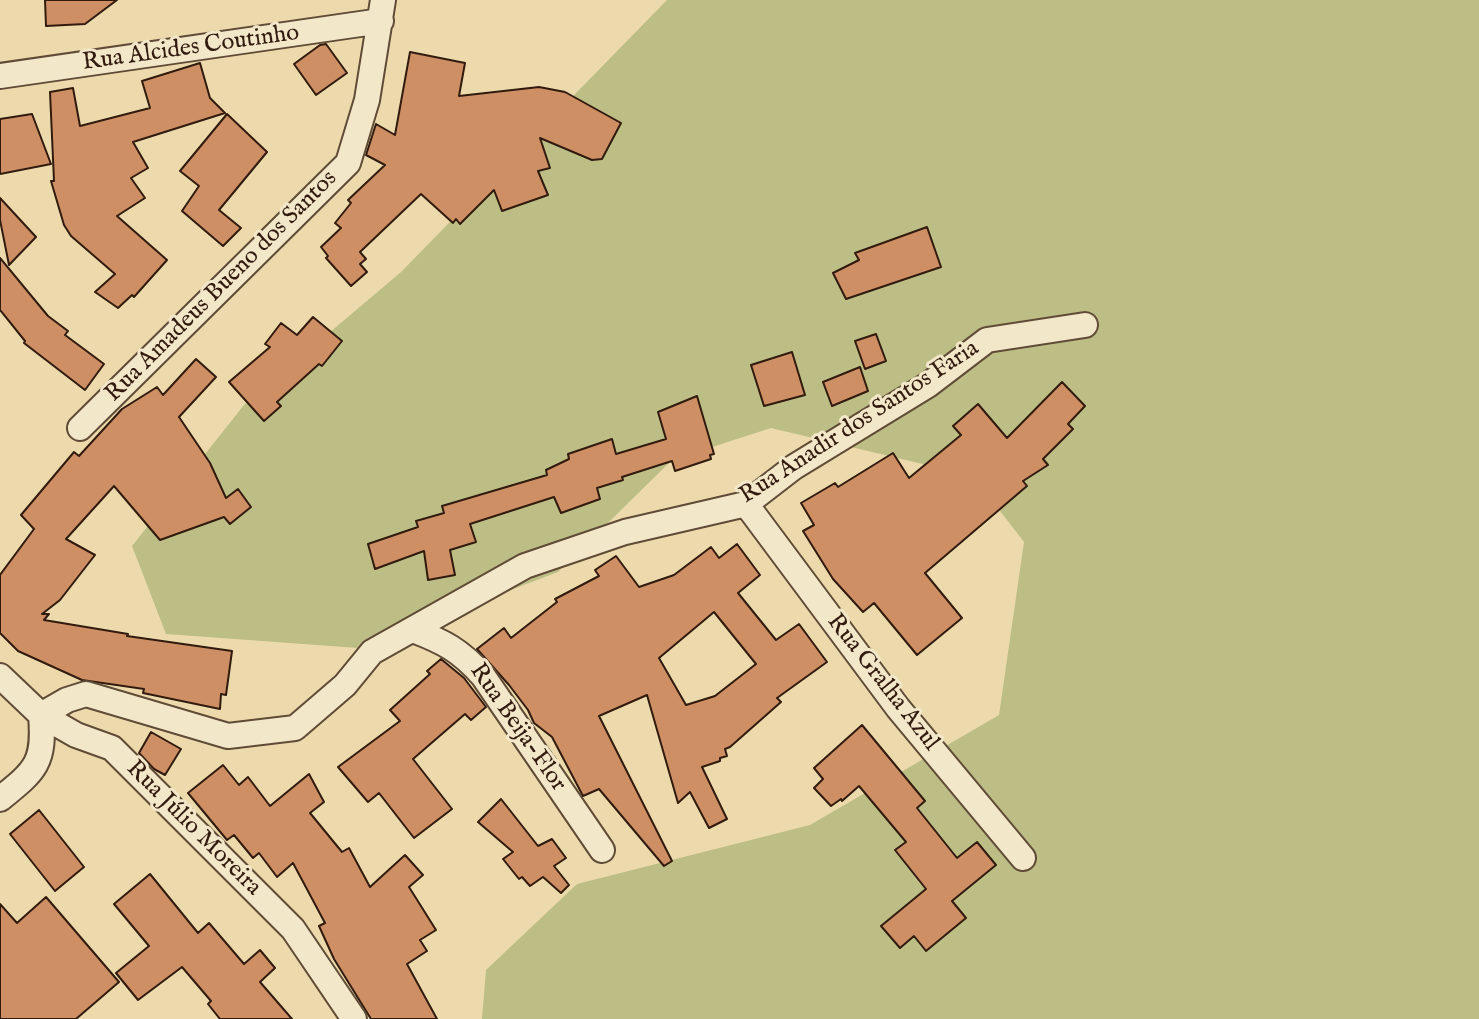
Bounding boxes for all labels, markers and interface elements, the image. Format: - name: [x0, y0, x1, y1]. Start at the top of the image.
- street label: Rua Alcides Coutinho: [81, 20, 301, 78]
- street label: Rua Amadeus Bueno dos Santos: [100, 165, 344, 409]
- street label: Rua Anadir dos Santos Faria: [735, 335, 985, 511]
- street label: Rua Gralha Azul: [820, 609, 944, 757]
- street label: Rua Beija-Flor: [462, 658, 572, 798]
- street label: Rua Júlio Moreira: [119, 755, 267, 903]

